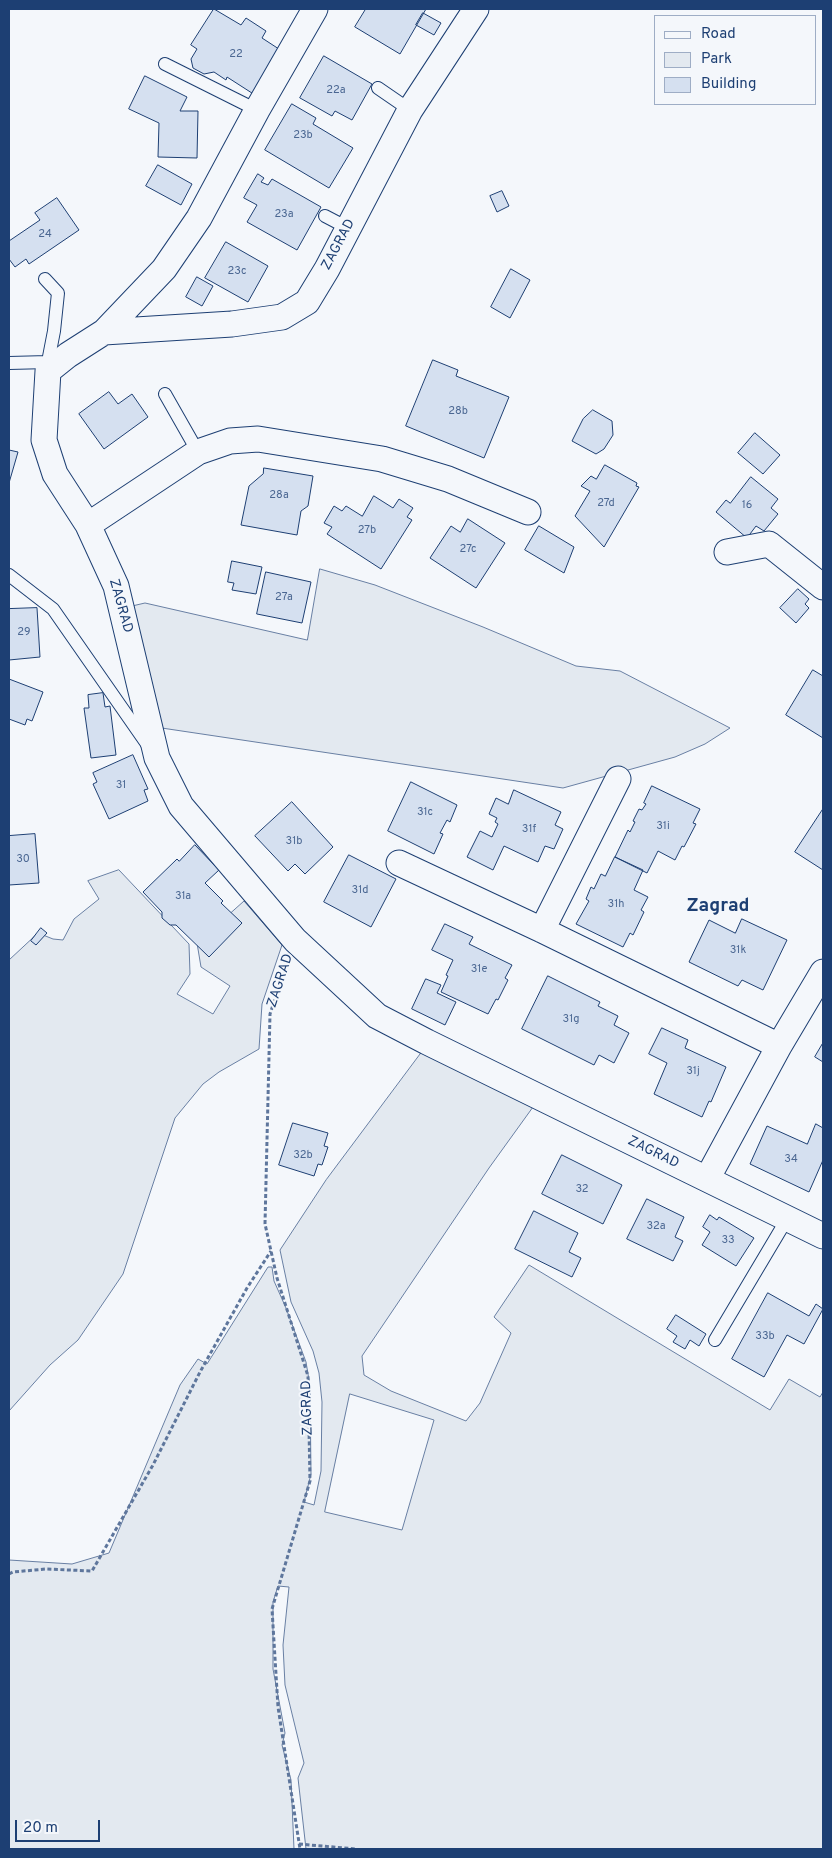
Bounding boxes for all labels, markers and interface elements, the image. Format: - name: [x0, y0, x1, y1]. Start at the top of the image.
- legend: [654, 15, 817, 105]
- text: Road: [701, 25, 736, 44]
- house number: 22: [229, 48, 243, 62]
- text: Park: [701, 50, 732, 69]
- text: Building: [701, 75, 756, 94]
- house number: 22a: [326, 84, 346, 98]
- house number: 23b: [293, 129, 313, 143]
- house number: 23a: [274, 208, 294, 222]
- street label: ZAGRAD: [319, 217, 359, 273]
- house number: 24: [38, 228, 52, 242]
- house number: 23c: [228, 265, 246, 279]
- house number: 28b: [448, 405, 468, 419]
- house number: 28a: [269, 489, 289, 503]
- house number: 27d: [597, 497, 615, 511]
- house number: 16: [742, 499, 752, 513]
- house number: 27b: [358, 524, 376, 538]
- house number: 27c: [460, 543, 476, 557]
- street label: ZAGRAD: [104, 577, 136, 635]
- house number: 27a: [275, 591, 293, 605]
- house number: 29: [17, 626, 31, 640]
- house number: 31: [116, 779, 126, 793]
- house number: 31c: [417, 806, 433, 820]
- house number: 31i: [656, 820, 670, 834]
- house number: 31f: [522, 823, 536, 837]
- house number: 31b: [286, 835, 302, 849]
- house number: 30: [16, 853, 30, 867]
- house number: 31d: [352, 884, 368, 898]
- house number: 31a: [175, 890, 191, 904]
- district label: Zagrad: [686, 896, 750, 918]
- house number: 31h: [608, 898, 624, 912]
- house number: 31k: [730, 944, 746, 958]
- street label: ZAGRAD: [264, 952, 298, 1010]
- house number: 31e: [471, 963, 487, 977]
- house number: 31g: [563, 1013, 579, 1027]
- house number: 31j: [686, 1065, 700, 1079]
- street label: ZAGRAD: [624, 1133, 682, 1173]
- house number: 32b: [293, 1149, 313, 1163]
- house number: 34: [784, 1153, 798, 1167]
- house number: 32: [575, 1183, 589, 1197]
- house number: 32a: [647, 1220, 665, 1234]
- house number: 33: [721, 1234, 735, 1248]
- house number: 33b: [755, 1330, 775, 1344]
- street label: ZAGRAD: [299, 1380, 317, 1436]
- scale bar: [18, 1810, 102, 1842]
- text: 20 m: [23, 1819, 58, 1838]

